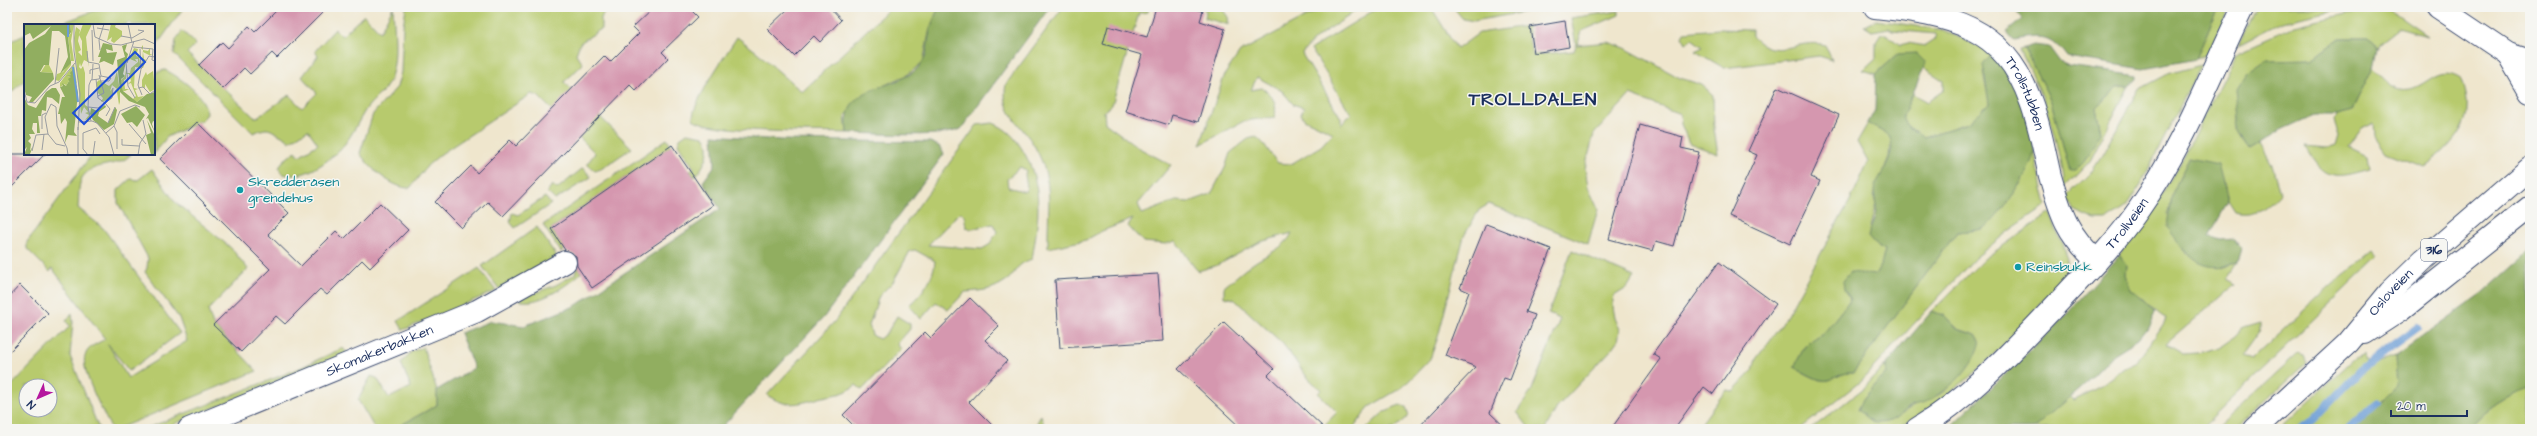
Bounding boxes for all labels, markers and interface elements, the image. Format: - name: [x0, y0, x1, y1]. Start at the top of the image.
- inset map: [24, 24, 155, 155]
- street label: Trollstubben: [2000, 52, 2049, 132]
- district label: TROLLDALEN: [1468, 87, 1597, 112]
- place label: Skredderåsen grendehus: [248, 172, 339, 208]
- marker: Skredderåsen grendehus: [235, 185, 245, 195]
- street label: Trollveien: [2101, 194, 2154, 254]
- road number: 316: [2421, 239, 2447, 261]
- place label: Reinsbukk: [2026, 257, 2092, 277]
- marker: Reinsbukk: [2013, 262, 2023, 272]
- street label: Osloveien: [2364, 264, 2418, 321]
- street label: Skomakerbakken: [323, 320, 436, 382]
- north arrow: [18, 378, 58, 418]
- scale bar: [2391, 392, 2467, 418]
- text: N: [23, 397, 39, 412]
- text: 20 m: [2397, 398, 2426, 415]

